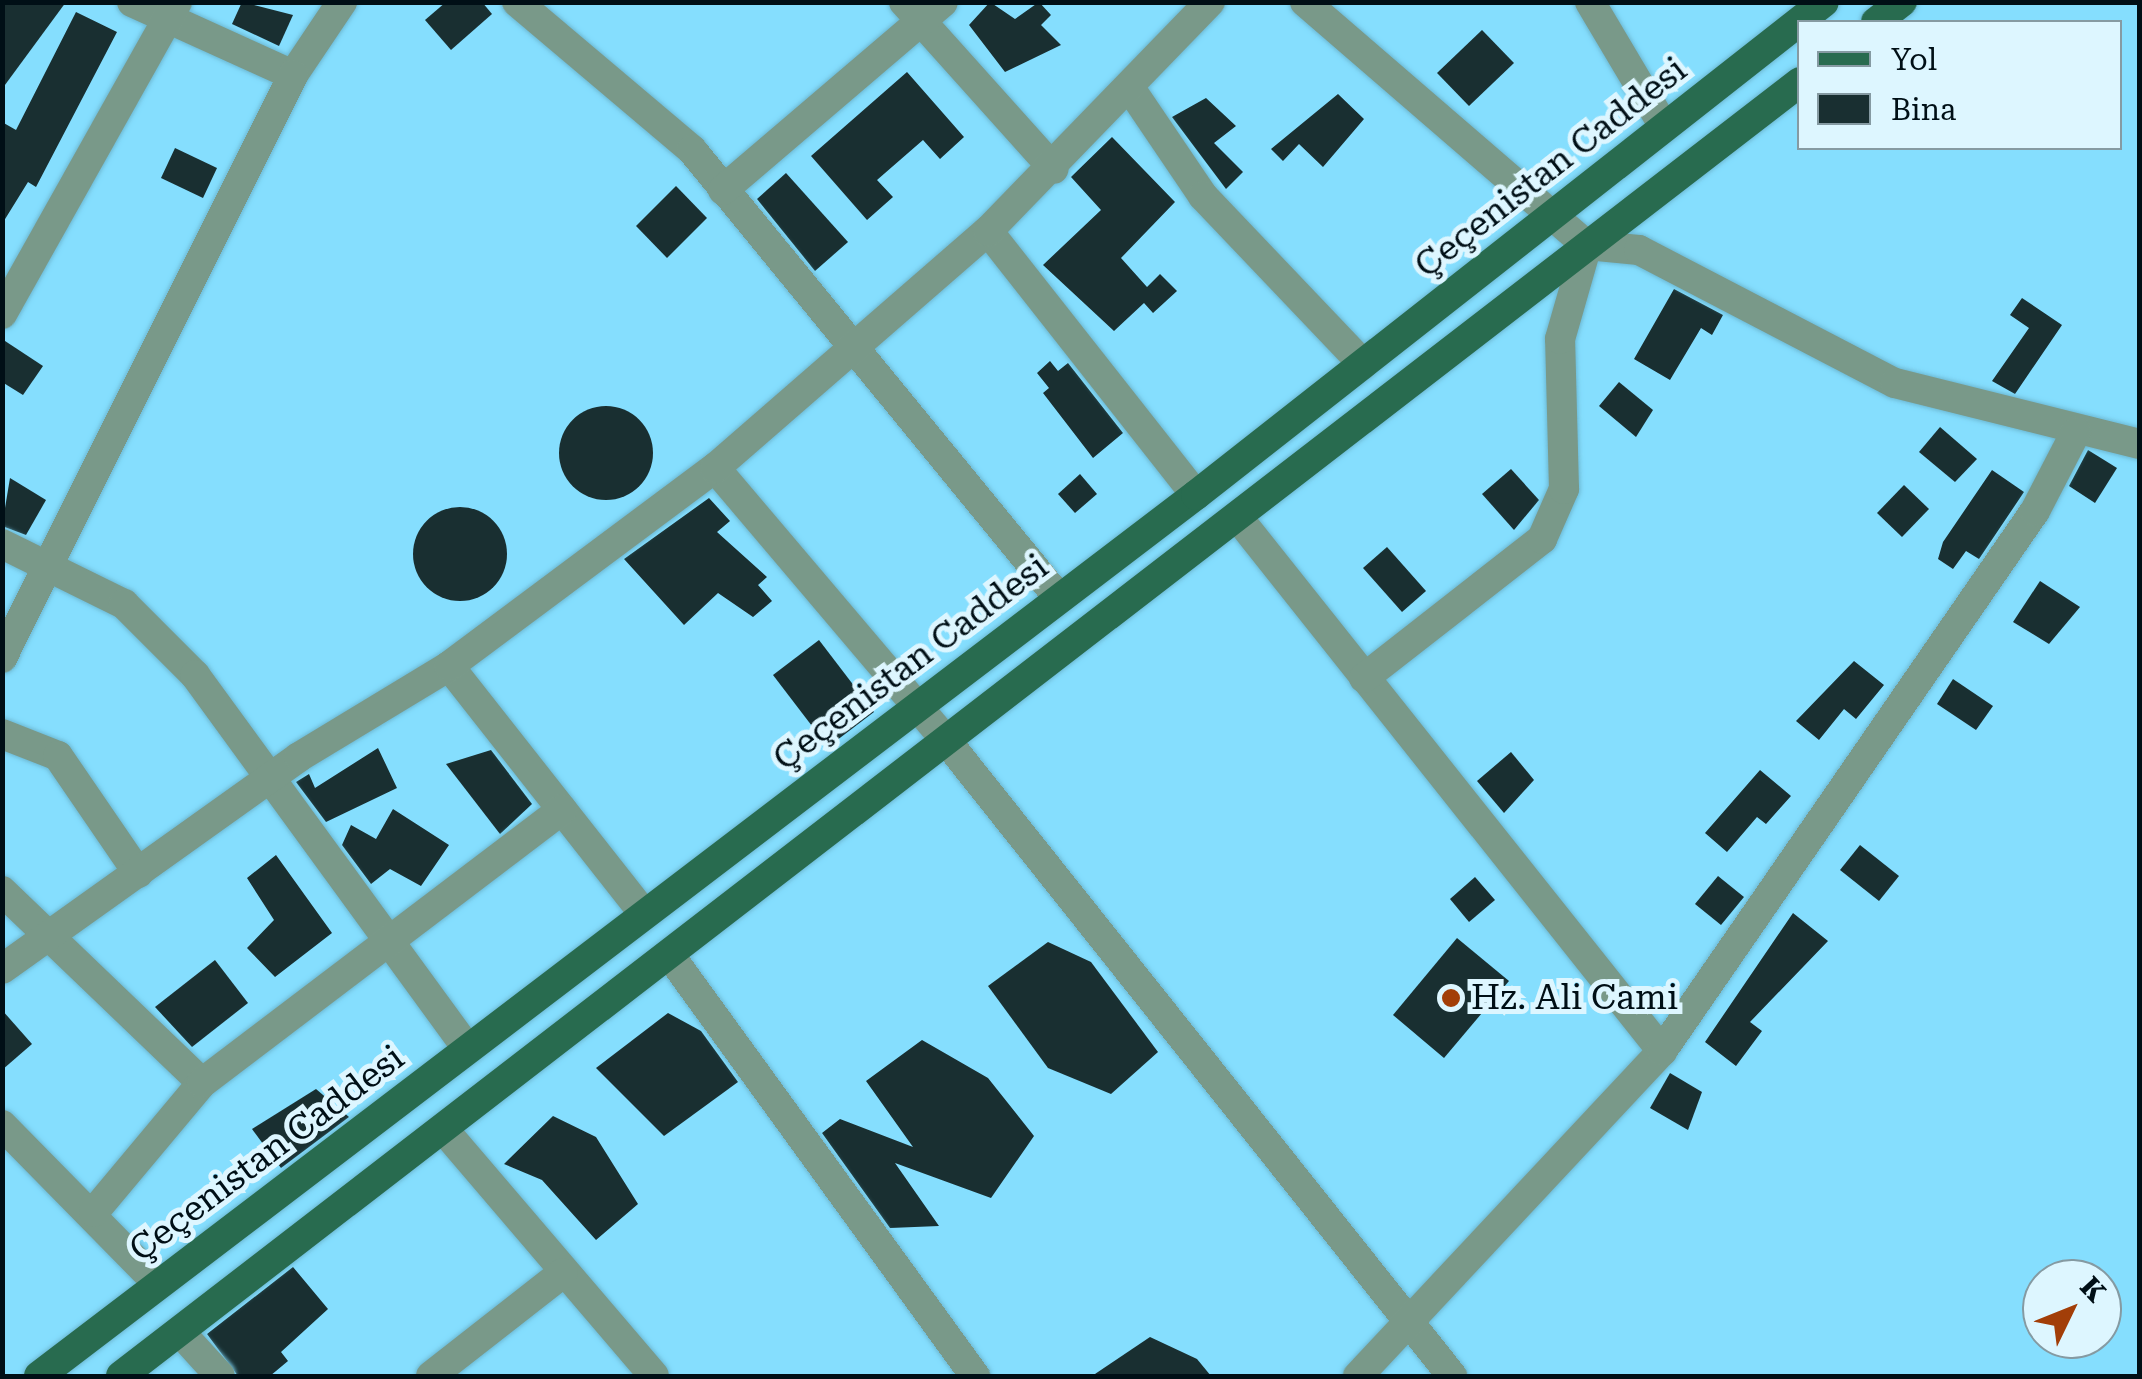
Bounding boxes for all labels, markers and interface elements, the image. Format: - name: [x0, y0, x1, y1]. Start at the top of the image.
- legend: [1797, 20, 2122, 150]
- text: Yol: [1891, 42, 1937, 77]
- street label: Çeçenistan Caddesi: [1407, 49, 1695, 287]
- text: Bina: [1891, 92, 1956, 127]
- street label: Çeçenistan Caddesi: [765, 546, 1057, 780]
- place label: Hz. Ali Cami: [1471, 977, 1678, 1019]
- marker: Hz. Ali Cami: [1440, 987, 1462, 1009]
- street label: Çeçenistan Caddesi: [121, 1037, 413, 1271]
- north arrow: [2022, 1259, 2122, 1359]
- text: K: [2073, 1270, 2112, 1309]

